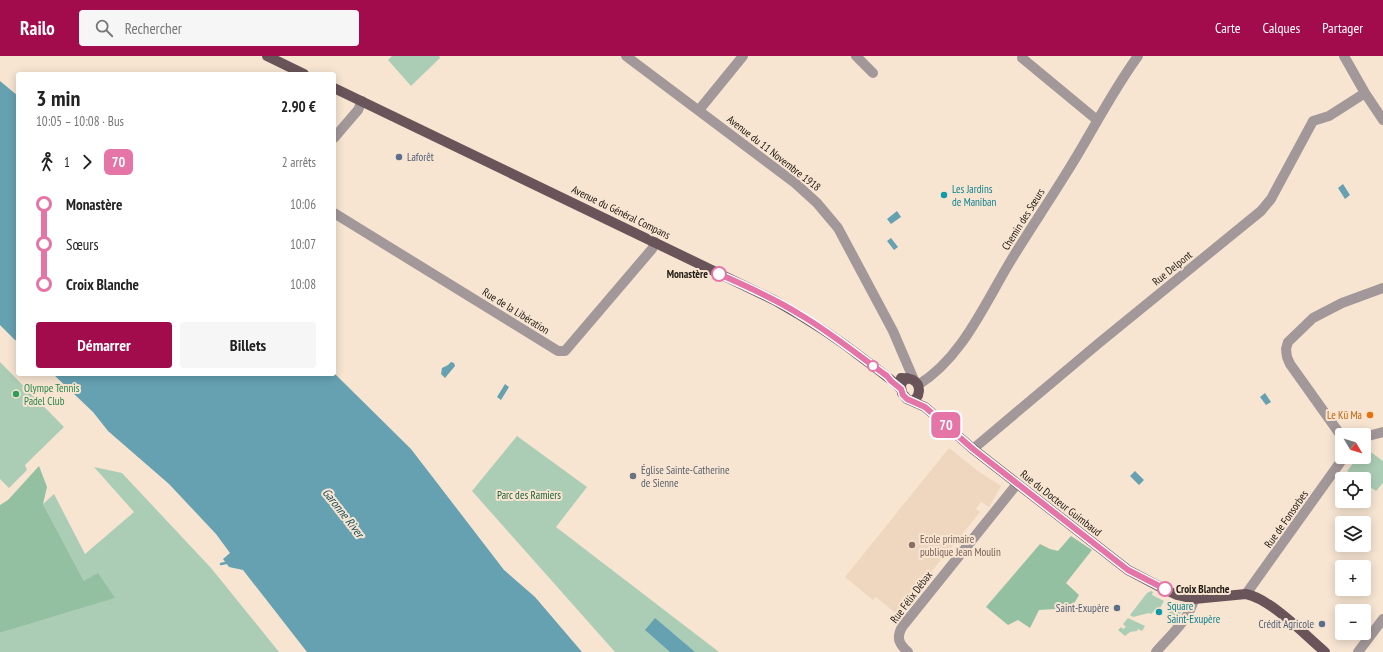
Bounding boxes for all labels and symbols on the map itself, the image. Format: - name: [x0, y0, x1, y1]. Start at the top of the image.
- street label: Avenue du 11 Novembre 1918: [724, 112, 824, 194]
- place label: Laforêt: [407, 150, 434, 164]
- marker: Laforêt: [394, 152, 404, 162]
- street label: Avenue du Général Compans: [569, 182, 673, 242]
- place label: Les Jardins de Maniban: [952, 182, 996, 209]
- street label: Chemin des Sœurs: [998, 185, 1048, 253]
- marker: Les Jardins de Maniban: [939, 190, 949, 200]
- street label: Rue Delpont: [1149, 248, 1195, 288]
- marker: Monastère: [711, 266, 727, 282]
- place label: Monastère: [667, 267, 708, 281]
- street label: Rue de la Libération: [480, 285, 552, 337]
- unlabelled marker: [867, 360, 879, 372]
- place label: Olympe Tennis Padel Club: [24, 381, 80, 408]
- marker: Olympe Tennis Padel Club: [11, 389, 21, 399]
- place label: Le Kü Ma: [1327, 408, 1362, 422]
- marker: Le Kü Ma: [1365, 410, 1375, 420]
- line badge: 70: [928, 412, 964, 438]
- north arrow: [1335, 428, 1371, 464]
- place label: Église Sainte-Catherine de Sienne: [641, 463, 730, 490]
- street label: Rue du Docteur Guimbaud: [1018, 467, 1105, 539]
- marker: Église Sainte-Catherine de Sienne: [628, 471, 638, 481]
- water label: Garonne River: [319, 485, 368, 542]
- street label: Rue de Fonsorbes: [1261, 487, 1311, 551]
- park label: Parc des Ramiers: [497, 488, 561, 502]
- place label: Ecole primaire publique Jean Moulin: [920, 532, 1001, 559]
- marker: Ecole primaire publique Jean Moulin: [907, 540, 917, 550]
- street label: Rue Félix Débax: [887, 568, 935, 626]
- marker: Croix Blanche: [1157, 581, 1173, 597]
- place label: Croix Blanche: [1176, 582, 1230, 596]
- place label: Square Saint-Exupère: [1167, 599, 1221, 626]
- place label: Saint-Exupère: [1056, 601, 1109, 615]
- marker: Saint-Exupère: [1112, 603, 1122, 613]
- marker: Square Saint-Exupère: [1154, 607, 1164, 617]
- place label: Crédit Agricole: [1259, 617, 1314, 631]
- marker: Crédit Agricole: [1317, 619, 1327, 629]

